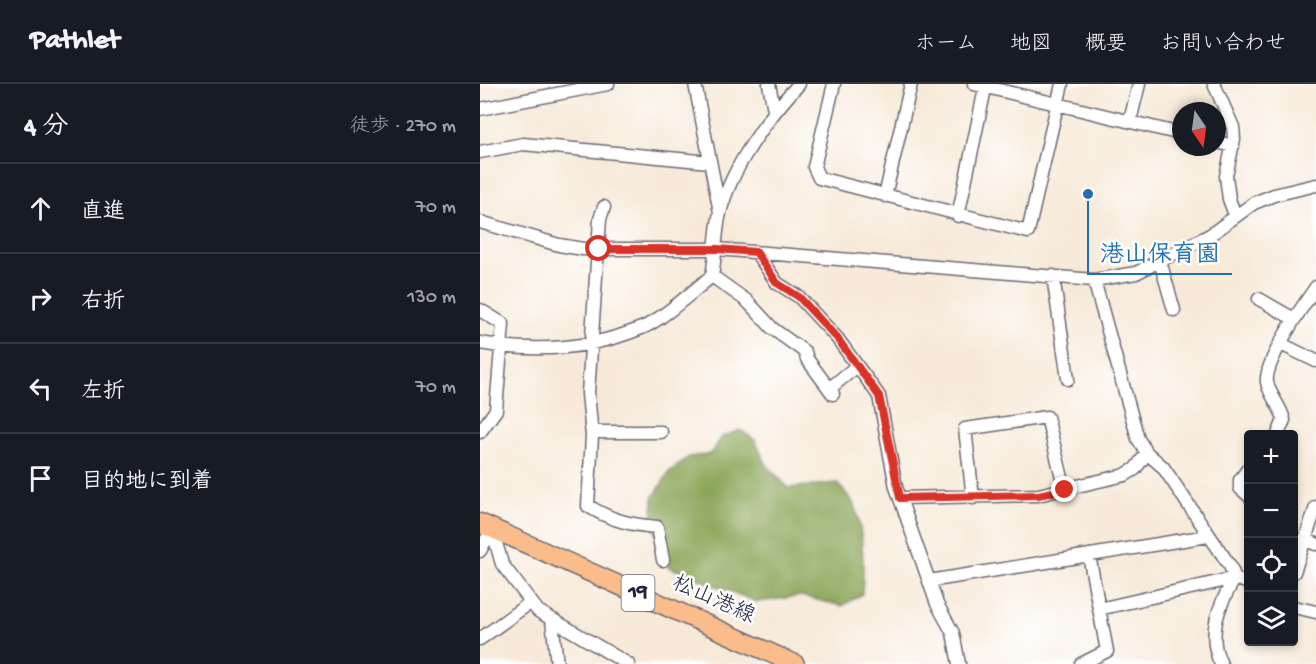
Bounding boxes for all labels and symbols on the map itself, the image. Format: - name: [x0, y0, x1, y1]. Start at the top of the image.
- north arrow: [1172, 102, 1226, 156]
- callout: 港山保育園: [1088, 232, 1232, 274]
- route start: [585, 235, 611, 261]
- text: 港山保育園: [1100, 241, 1220, 271]
- route end: [1051, 476, 1077, 502]
- street label: 松山港線: [668, 570, 759, 631]
- road number: 19: [622, 575, 654, 611]

